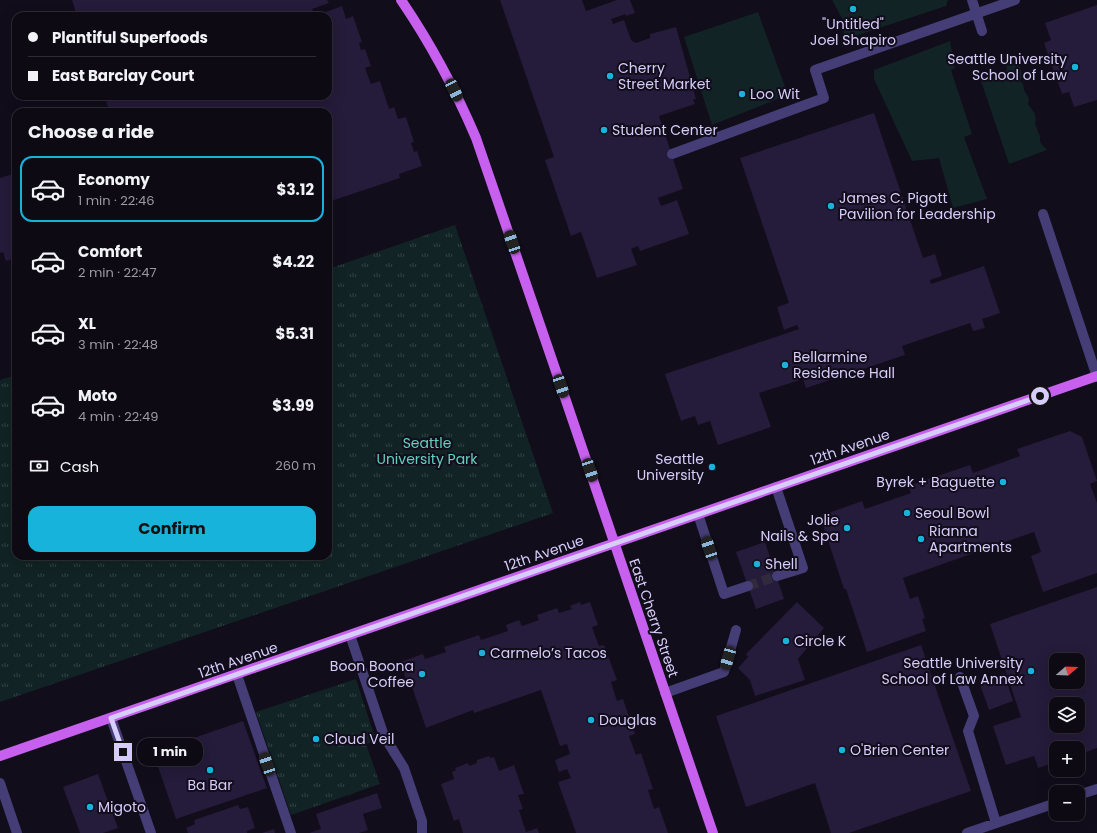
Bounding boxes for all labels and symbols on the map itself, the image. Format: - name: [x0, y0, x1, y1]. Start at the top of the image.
- marker: "Untitled" Joel Shapiro: [848, 4, 858, 14]
- place label: "Untitled" Joel Shapiro: [810, 14, 896, 50]
- place label: Seattle University School of Law: [947, 49, 1068, 85]
- place label: Cherry Street Market: [618, 58, 710, 94]
- marker: Seattle University School of Law: [1070, 62, 1080, 72]
- marker: Cherry Street Market: [605, 71, 615, 81]
- car: [443, 77, 465, 103]
- place label: Loo Wit: [750, 84, 800, 104]
- marker: Loo Wit: [737, 89, 747, 99]
- place label: Student Center: [612, 120, 718, 140]
- marker: Student Center: [599, 125, 609, 135]
- place label: James C. Pigott Pavilion for Leadership: [839, 188, 996, 224]
- marker: James C. Pigott Pavilion for Leadership: [826, 201, 836, 211]
- car: [502, 229, 522, 255]
- place label: Bellarmine Residence Hall: [793, 347, 895, 383]
- marker: Bellarmine Residence Hall: [780, 360, 790, 370]
- car: [551, 373, 571, 399]
- route start: [1031, 387, 1049, 405]
- street label: 12th Avenue: [808, 424, 893, 470]
- park label: Seattle University Park: [376, 433, 478, 469]
- place label: Seattle University: [637, 449, 704, 485]
- car: [580, 457, 600, 483]
- marker: Seattle University: [707, 462, 717, 472]
- place label: Byrek + Baguette: [876, 472, 995, 492]
- marker: Byrek + Baguette: [998, 477, 1008, 487]
- place label: Seoul Bowl: [915, 503, 989, 523]
- marker: Seoul Bowl: [902, 508, 912, 518]
- place label: Jolie Nails & Spa: [761, 510, 839, 546]
- place label: Rianna Apartments: [929, 521, 1012, 557]
- marker: Jolie Nails & Spa: [842, 523, 852, 533]
- street label: 12th Avenue: [502, 530, 587, 576]
- marker: Rianna Apartments: [916, 534, 926, 544]
- car: [700, 535, 718, 561]
- place label: Shell: [765, 554, 798, 574]
- street label: East Cherry Street: [624, 556, 684, 680]
- marker: Shell: [752, 559, 762, 569]
- place label: Circle K: [794, 631, 847, 651]
- marker: Circle K: [781, 636, 791, 646]
- street label: 12th Avenue: [196, 637, 281, 683]
- place label: Carmelo’s Tacos: [490, 643, 607, 663]
- car: [719, 645, 737, 671]
- marker: Carmelo’s Tacos: [477, 648, 487, 658]
- place label: Seattle University School of Law Annex: [881, 653, 1023, 689]
- north arrow: [1049, 653, 1085, 689]
- place label: Boon Boona Coffee: [330, 656, 414, 692]
- marker: Seattle University School of Law Annex: [1026, 666, 1036, 676]
- marker: Boon Boona Coffee: [417, 669, 427, 679]
- place label: Douglas: [599, 710, 657, 730]
- marker: Douglas: [586, 715, 596, 725]
- place label: Cloud Veil: [324, 729, 394, 749]
- marker: Cloud Veil: [311, 734, 321, 744]
- callout: 1 min: [137, 738, 203, 766]
- place label: O'Brien Center: [850, 740, 949, 760]
- route end: [114, 743, 132, 761]
- marker: O'Brien Center: [837, 745, 847, 755]
- car: [257, 751, 277, 777]
- marker: Ba Bar: [205, 765, 215, 775]
- place label: Ba Bar: [187, 775, 233, 795]
- place label: Migoto: [98, 797, 146, 817]
- marker: Migoto: [85, 802, 95, 812]

